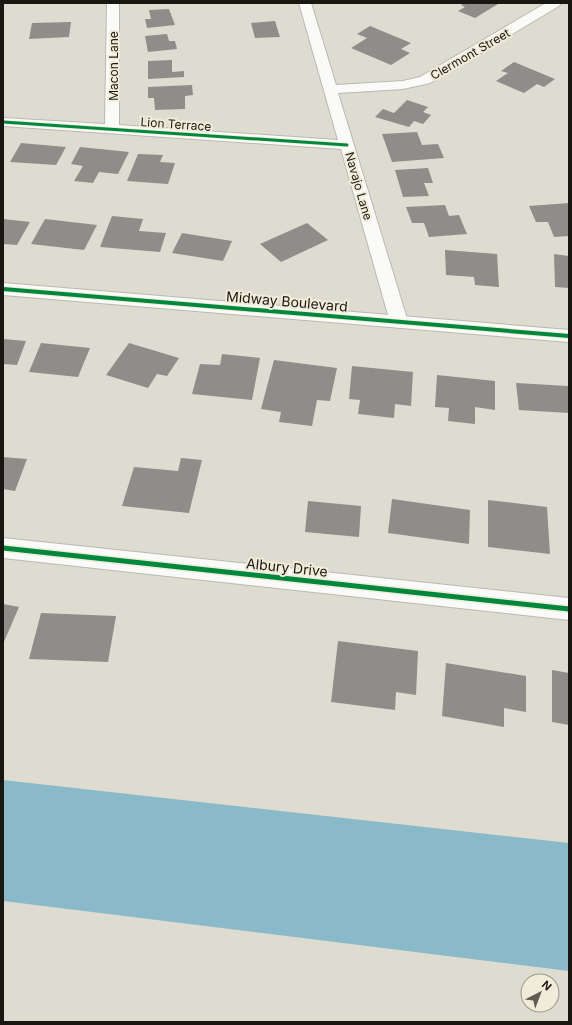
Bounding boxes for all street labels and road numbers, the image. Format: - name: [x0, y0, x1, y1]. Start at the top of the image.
- street label: Clermont Street: [428, 25, 512, 83]
- street label: Macon Lane: [106, 31, 121, 101]
- street label: Lion Terrace: [140, 114, 212, 134]
- street label: Navajo Lane: [342, 150, 376, 222]
- street label: Midway Boulevard: [226, 287, 348, 315]
- street label: Albury Drive: [245, 554, 329, 580]

